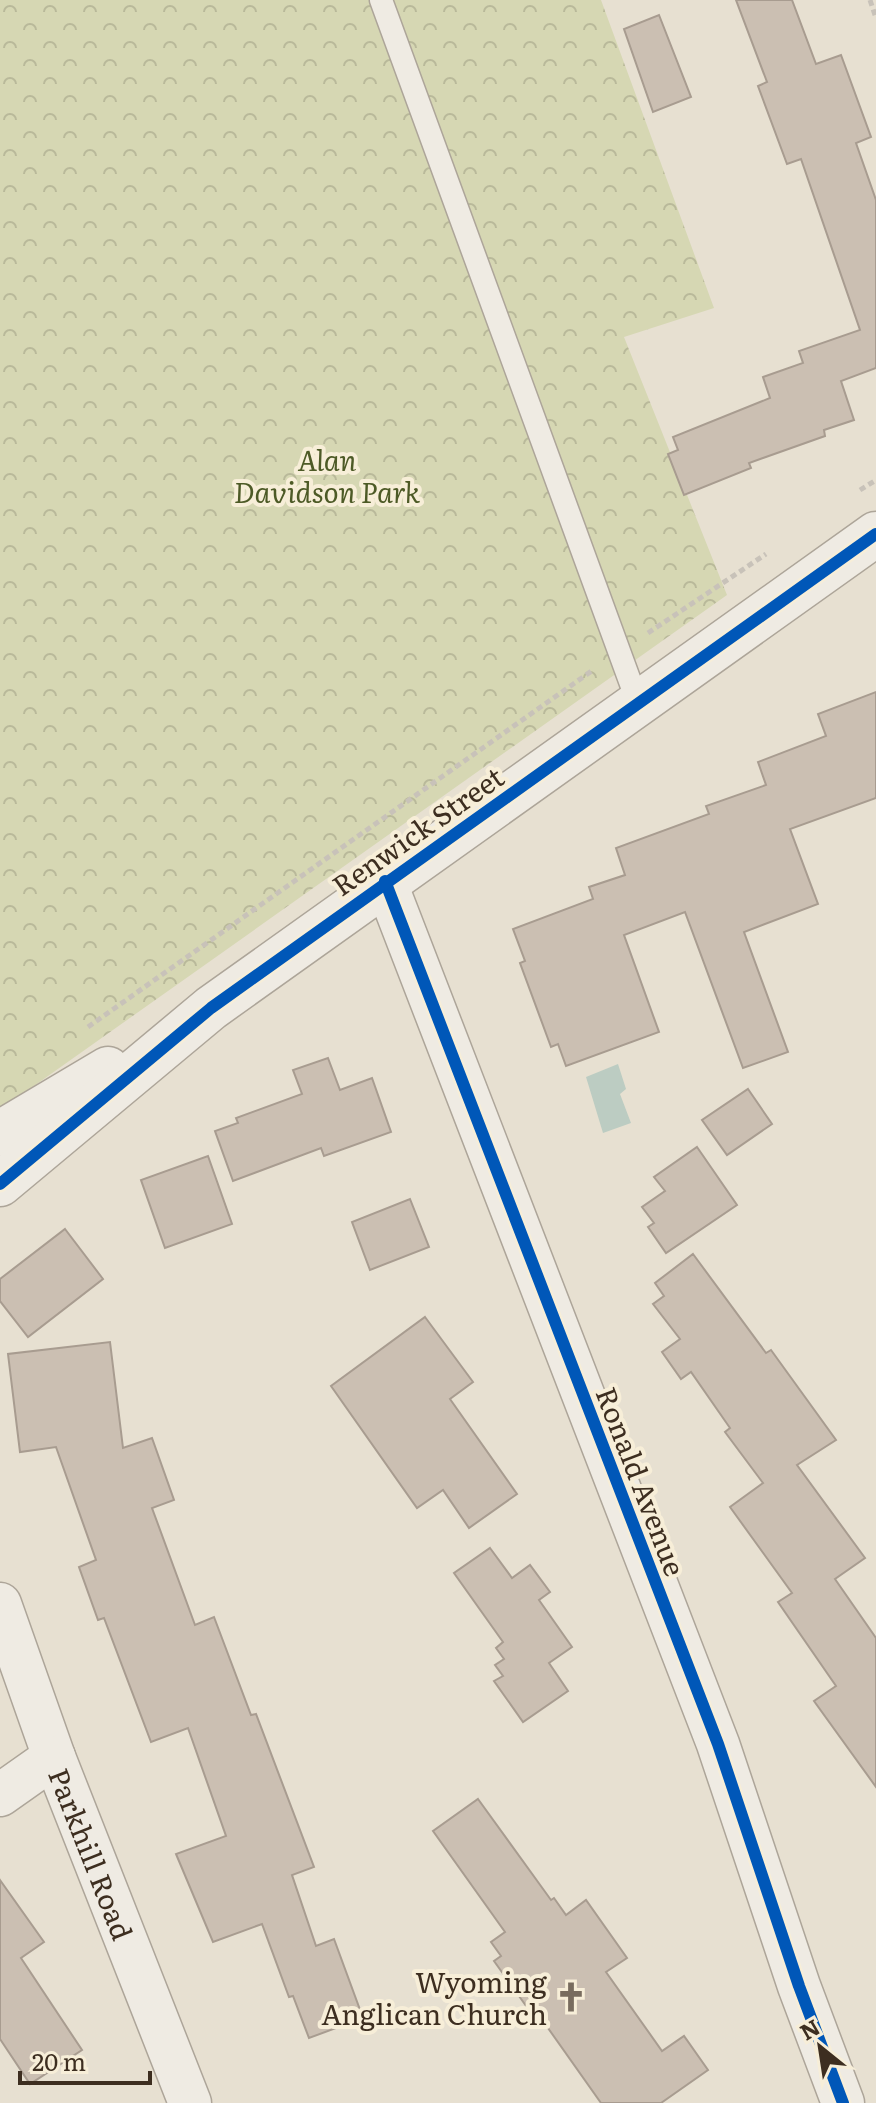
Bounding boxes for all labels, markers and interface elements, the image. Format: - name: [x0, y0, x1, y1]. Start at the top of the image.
- park label: Alan Davidson Park: [234, 438, 421, 512]
- street label: Renwick Street: [323, 755, 512, 905]
- street label: Ronald Avenue: [587, 1380, 697, 1582]
- street label: Parkhill Road: [39, 1761, 145, 1946]
- place label: Wyoming Anglican Church: [321, 1960, 547, 2034]
- church icon: Wyoming Anglican Church: [554, 1980, 588, 2014]
- north arrow: [780, 2007, 860, 2087]
- text: N: [793, 2009, 825, 2047]
- scale bar: [20, 2035, 150, 2085]
- text: 20 m: [32, 2043, 86, 2078]

